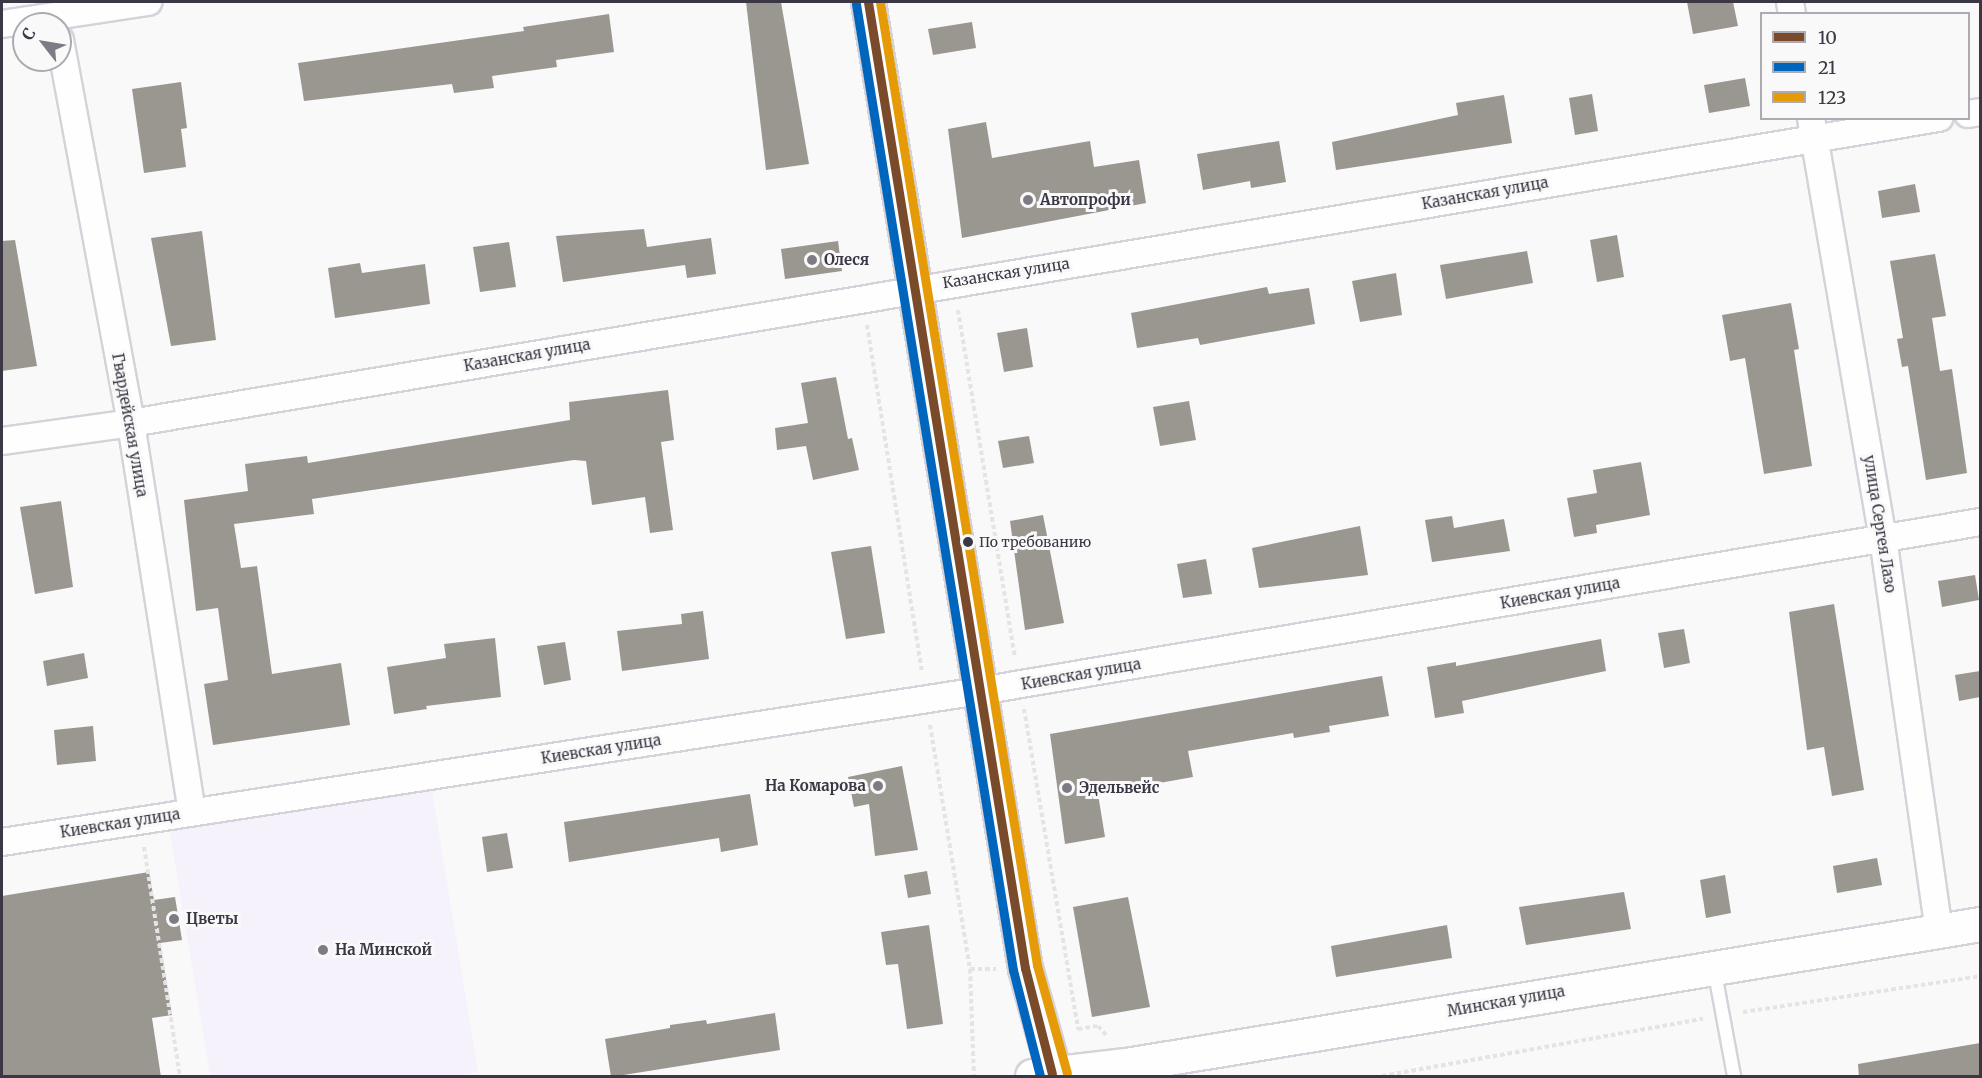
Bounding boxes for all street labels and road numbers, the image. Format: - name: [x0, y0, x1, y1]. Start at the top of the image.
- street label: Казанская улица: [1420, 173, 1550, 213]
- street label: Казанская улица: [941, 254, 1071, 292]
- street label: Казанская улица: [462, 335, 592, 375]
- street label: Гвардейская улица: [108, 352, 152, 498]
- street label: улица Сергея Лазо: [1860, 454, 1900, 594]
- street label: Киевская улица: [1499, 574, 1621, 612]
- street label: Киевская улица: [1020, 655, 1142, 693]
- street label: Киевская улица: [540, 731, 662, 767]
- street label: Киевская улица: [59, 805, 181, 841]
- street label: Минская улица: [1446, 982, 1566, 1020]

